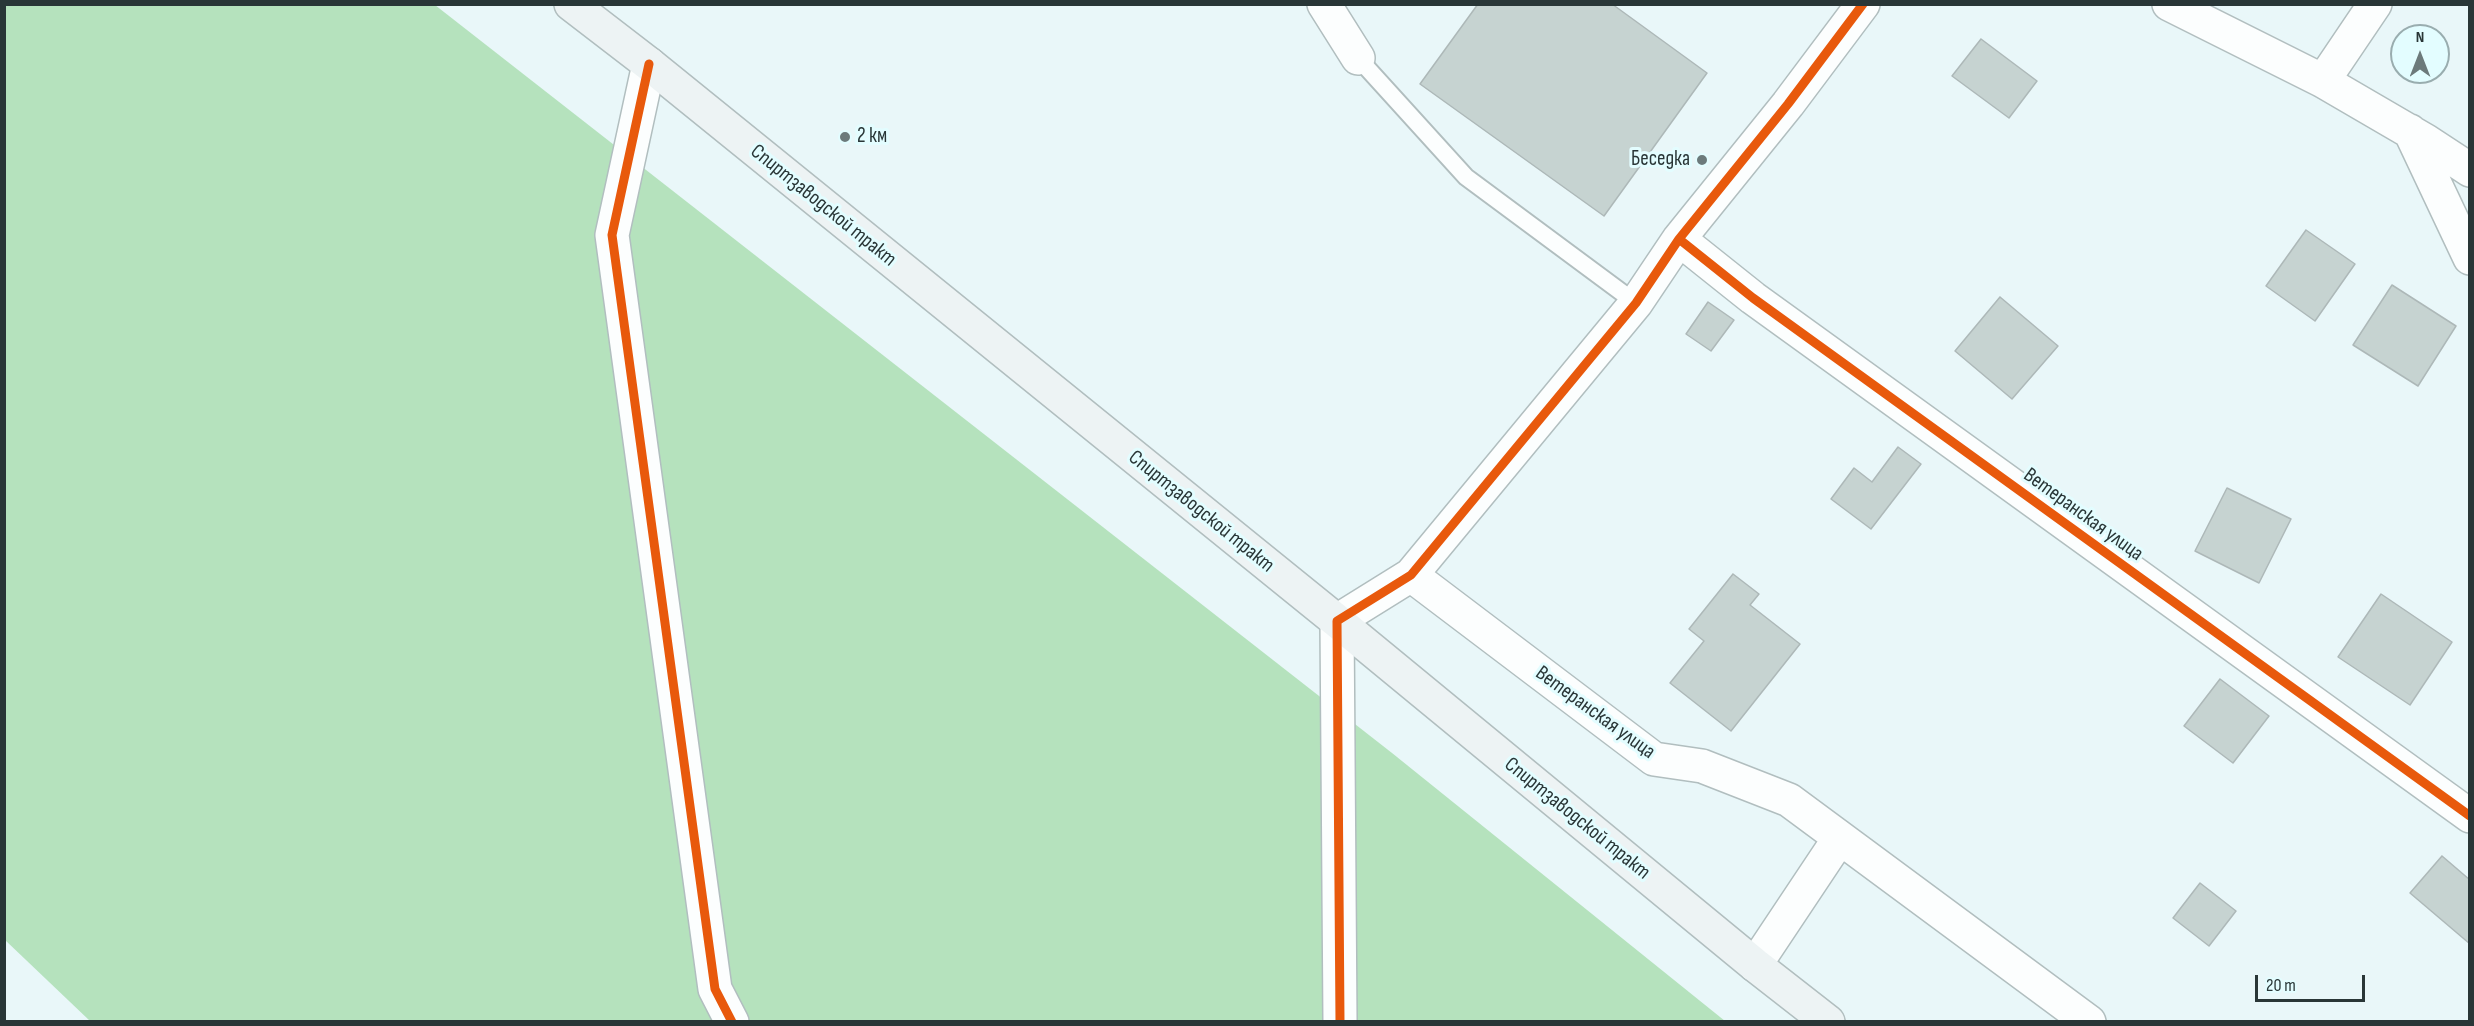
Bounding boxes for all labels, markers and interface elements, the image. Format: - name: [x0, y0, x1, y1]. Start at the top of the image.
- north arrow: [2390, 24, 2450, 84]
- text: N: [2416, 28, 2424, 47]
- place label: 2 км: [857, 124, 887, 150]
- marker: 2 км: [838, 130, 852, 144]
- street label: Спиртзаводской тракт: [745, 139, 901, 273]
- place label: Беседка: [1631, 147, 1690, 173]
- marker: Беседка: [1695, 153, 1709, 167]
- street label: Спиртзаводской тракт: [1123, 445, 1279, 579]
- street label: Ветеранская улица: [2018, 463, 2148, 567]
- street label: Ветеранская улица: [1530, 661, 1660, 765]
- street label: Спиртзаводской тракт: [1499, 752, 1655, 886]
- scale bar: [2258, 963, 2368, 1001]
- text: 20 m: [2266, 975, 2296, 996]

